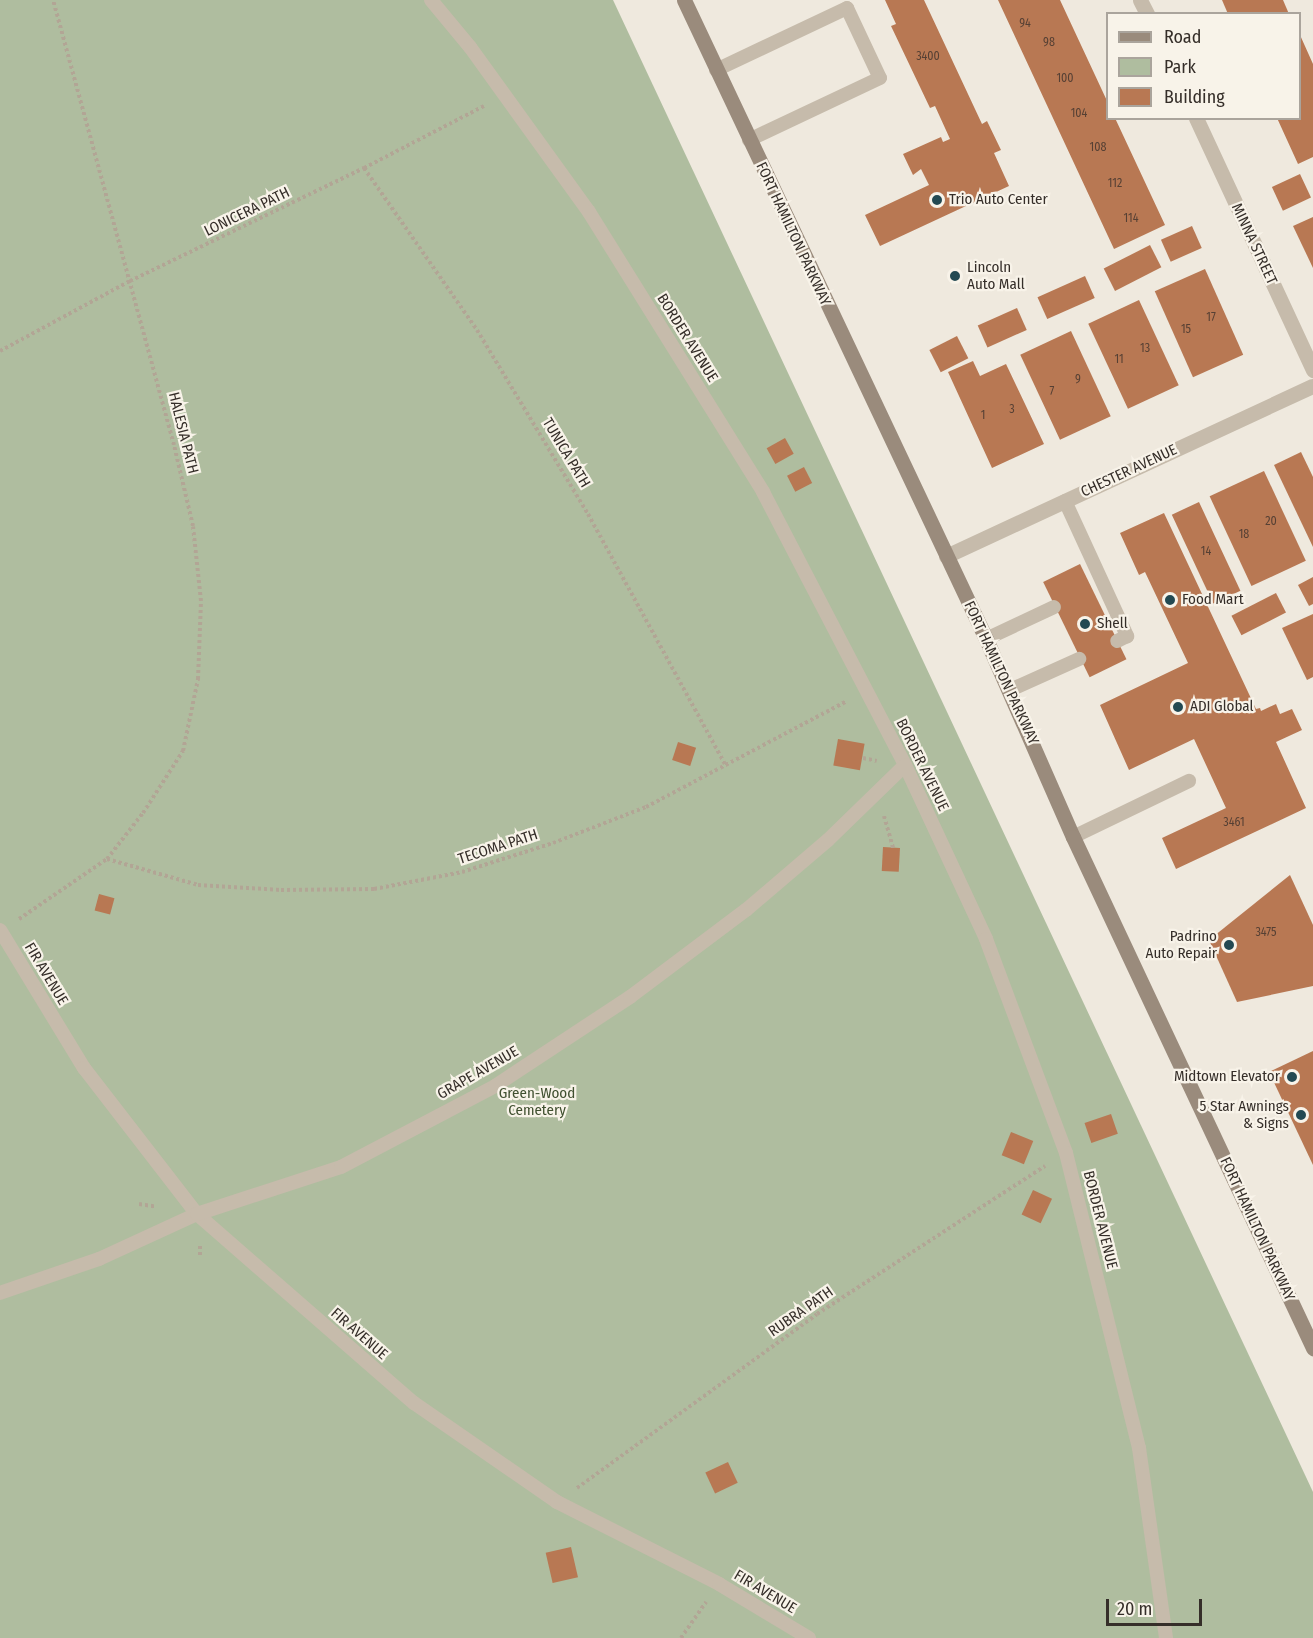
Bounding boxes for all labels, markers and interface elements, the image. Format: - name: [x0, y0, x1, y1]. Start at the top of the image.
- legend: [1106, 12, 1301, 120]
- house number: 94: [1019, 17, 1031, 31]
- text: Road: [1164, 26, 1201, 48]
- house number: 98: [1043, 36, 1055, 50]
- house number: 3400: [916, 50, 940, 64]
- text: Park: [1164, 56, 1196, 78]
- house number: 100: [1056, 72, 1074, 86]
- text: Building: [1164, 86, 1225, 108]
- house number: 104: [1071, 107, 1087, 121]
- house number: 108: [1090, 141, 1106, 155]
- street label: FORT HAMILTON PARKWAY: [752, 159, 834, 309]
- house number: 112: [1108, 177, 1122, 191]
- street label: LONICERA PATH: [201, 184, 293, 240]
- place label: Trio Auto Center: [949, 191, 1048, 209]
- marker: Trio Auto Center: [930, 193, 944, 207]
- street label: MINNA STREET: [1227, 201, 1281, 287]
- house number: 114: [1124, 212, 1138, 226]
- place label: Lincoln Auto Mall: [967, 258, 1025, 293]
- marker: Lincoln Auto Mall: [948, 269, 962, 283]
- street label: BORDER AVENUE: [653, 291, 721, 385]
- house number: 17: [1206, 311, 1216, 325]
- house number: 15: [1181, 323, 1191, 337]
- house number: 13: [1140, 342, 1150, 356]
- house number: 11: [1114, 353, 1124, 367]
- house number: 9: [1075, 373, 1081, 387]
- house number: 7: [1050, 385, 1054, 399]
- street label: HALESIA PATH: [164, 390, 202, 476]
- house number: 3: [1009, 403, 1015, 417]
- house number: 1: [981, 409, 985, 423]
- street label: TUNICA PATH: [538, 415, 594, 491]
- street label: CHESTER AVENUE: [1078, 441, 1180, 501]
- house number: 20: [1265, 515, 1277, 529]
- house number: 18: [1239, 528, 1249, 542]
- house number: 14: [1201, 545, 1211, 559]
- place label: Food Mart: [1182, 591, 1244, 609]
- marker: Food Mart: [1163, 593, 1177, 607]
- street label: FORT HAMILTON PARKWAY: [960, 598, 1042, 748]
- place label: Shell: [1097, 615, 1128, 633]
- marker: Shell: [1078, 617, 1092, 631]
- place label: ADI Global: [1190, 698, 1253, 716]
- marker: ADI Global: [1171, 700, 1185, 714]
- street label: BORDER AVENUE: [892, 716, 952, 814]
- house number: 3461: [1223, 816, 1245, 830]
- street label: TECOMA PATH: [456, 826, 540, 868]
- house number: 3475: [1255, 926, 1277, 940]
- place label: Padrino Auto Repair: [1146, 927, 1217, 962]
- marker: Padrino Auto Repair: [1222, 938, 1236, 952]
- street label: FIR AVENUE: [20, 940, 72, 1008]
- street label: GRAPE AVENUE: [434, 1043, 522, 1103]
- place label: Midtown Elevator: [1174, 1068, 1280, 1086]
- marker: Midtown Elevator: [1285, 1070, 1299, 1084]
- park label: Green-Wood Cemetery: [499, 1084, 575, 1119]
- place label: 5 Star Awnings & Signs: [1200, 1097, 1289, 1132]
- marker: 5 Star Awnings & Signs: [1294, 1108, 1308, 1122]
- street label: FORT HAMILTON PARKWAY: [1216, 1154, 1298, 1304]
- street label: BORDER AVENUE: [1079, 1169, 1121, 1271]
- street label: RUBRA PATH: [765, 1283, 837, 1341]
- street label: FIR AVENUE: [327, 1304, 391, 1364]
- street label: FIR AVENUE: [731, 1566, 799, 1618]
- scale bar: [1109, 1587, 1205, 1625]
- text: 20 m: [1117, 1598, 1152, 1620]

